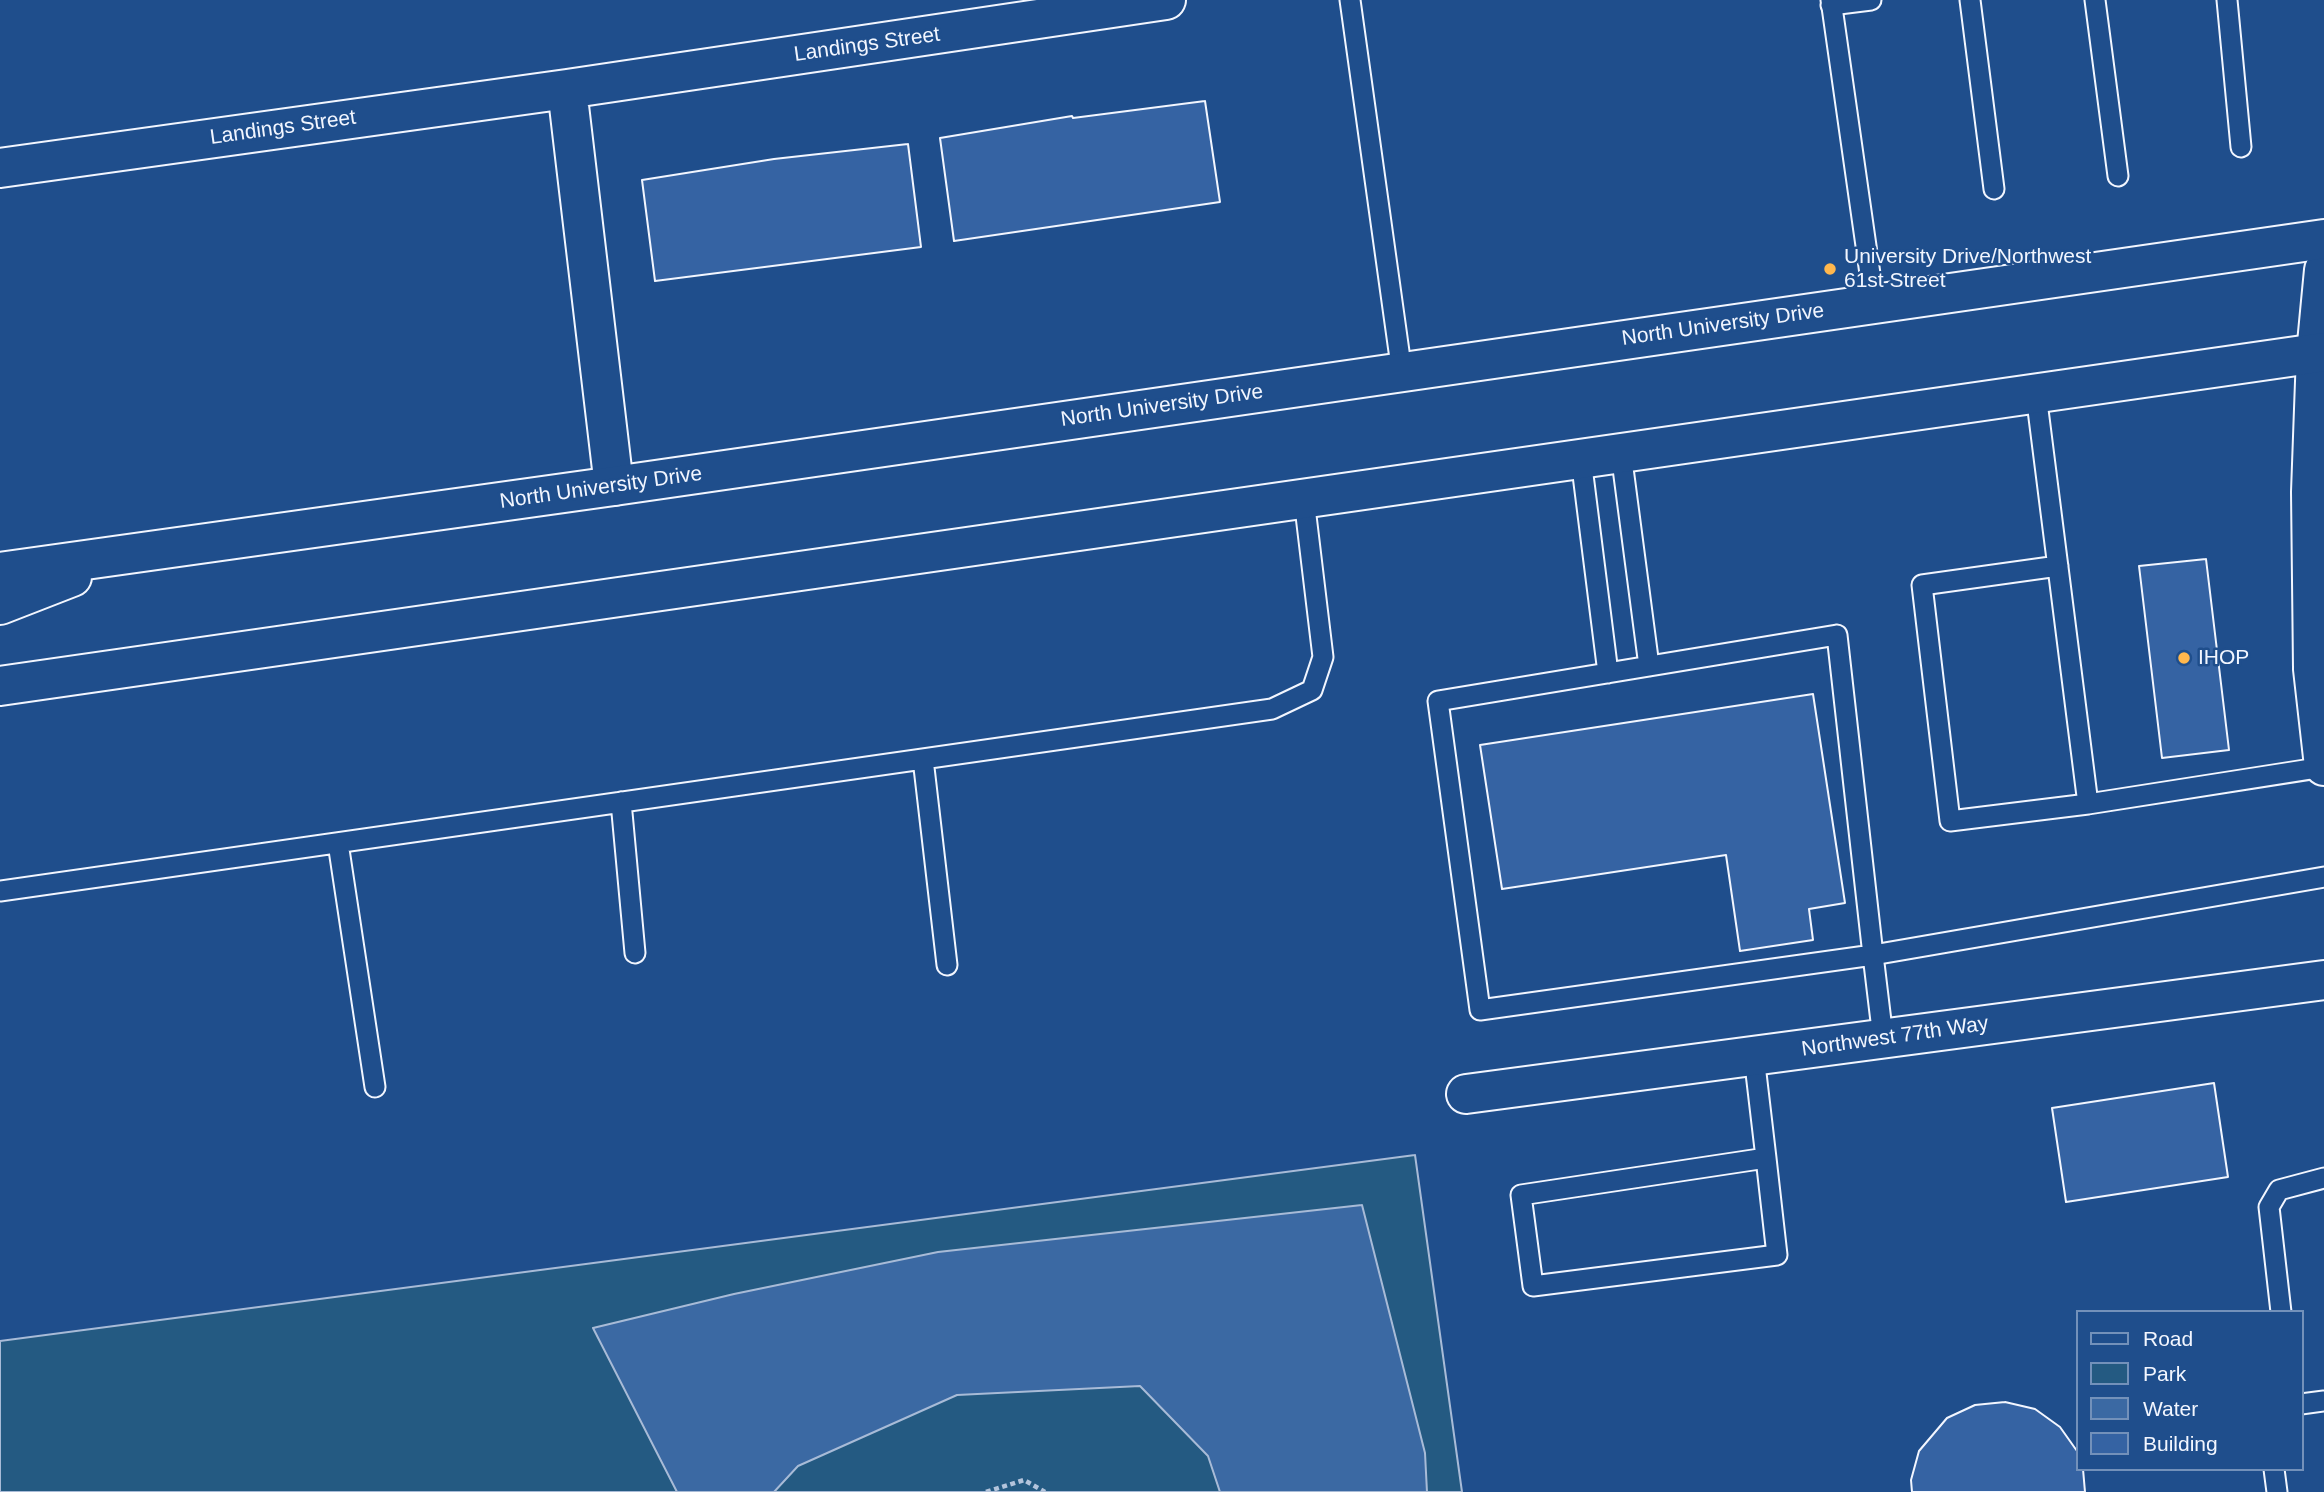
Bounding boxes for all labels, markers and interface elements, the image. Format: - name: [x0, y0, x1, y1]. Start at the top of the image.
- street label: Landings Street: [792, 22, 942, 68]
- street label: Landings Street: [208, 105, 358, 151]
- place label: University Drive/Northwest 61st Street: [1844, 244, 2091, 294]
- marker: University Drive/Northwest 61st Street: [1822, 261, 1838, 277]
- street label: North University Drive: [1620, 298, 1826, 352]
- street label: North University Drive: [1059, 379, 1265, 433]
- street label: North University Drive: [498, 461, 704, 515]
- place label: IHOP: [2198, 645, 2249, 671]
- marker: IHOP: [2176, 650, 2192, 666]
- street label: Northwest 77th Way: [1800, 1011, 1990, 1063]
- legend: [2076, 1310, 2303, 1471]
- text: Road: [2143, 1327, 2193, 1350]
- text: Park: [2143, 1362, 2186, 1385]
- text: Water: [2143, 1397, 2198, 1420]
- text: Building: [2143, 1432, 2218, 1455]

